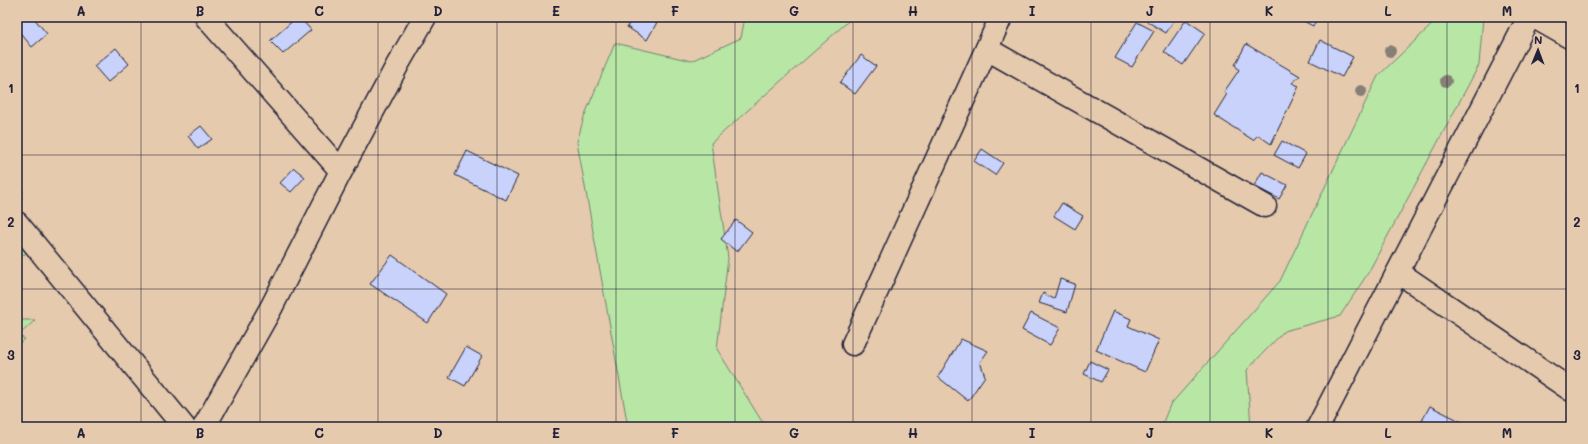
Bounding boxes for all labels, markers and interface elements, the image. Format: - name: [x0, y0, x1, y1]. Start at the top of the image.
- text: A: [76, 2, 86, 19]
- text: B: [196, 2, 205, 19]
- text: C: [314, 2, 324, 19]
- text: D: [433, 2, 443, 19]
- text: E: [552, 2, 560, 19]
- text: F: [671, 2, 679, 19]
- text: G: [789, 2, 799, 19]
- text: H: [908, 2, 918, 19]
- text: I: [1029, 2, 1036, 19]
- text: J: [1146, 2, 1154, 19]
- text: K: [1265, 2, 1274, 19]
- text: L: [1384, 2, 1392, 19]
- text: M: [1502, 2, 1512, 19]
- north arrow: [1518, 30, 1558, 70]
- text: N: [1534, 32, 1542, 47]
- text: 1: [8, 79, 14, 96]
- text: 1: [1574, 79, 1580, 96]
- text: 2: [7, 213, 15, 230]
- text: 2: [1573, 213, 1581, 230]
- text: 3: [7, 346, 15, 363]
- text: 3: [1573, 346, 1581, 363]
- text: A: [76, 424, 86, 441]
- text: B: [196, 424, 205, 441]
- text: C: [314, 424, 324, 441]
- text: D: [433, 424, 443, 441]
- text: E: [552, 424, 560, 441]
- text: F: [671, 424, 679, 441]
- text: G: [789, 424, 799, 441]
- text: H: [908, 424, 918, 441]
- text: I: [1029, 424, 1036, 441]
- text: J: [1146, 424, 1154, 441]
- text: K: [1265, 424, 1274, 441]
- text: L: [1384, 424, 1392, 441]
- text: M: [1502, 424, 1512, 441]

